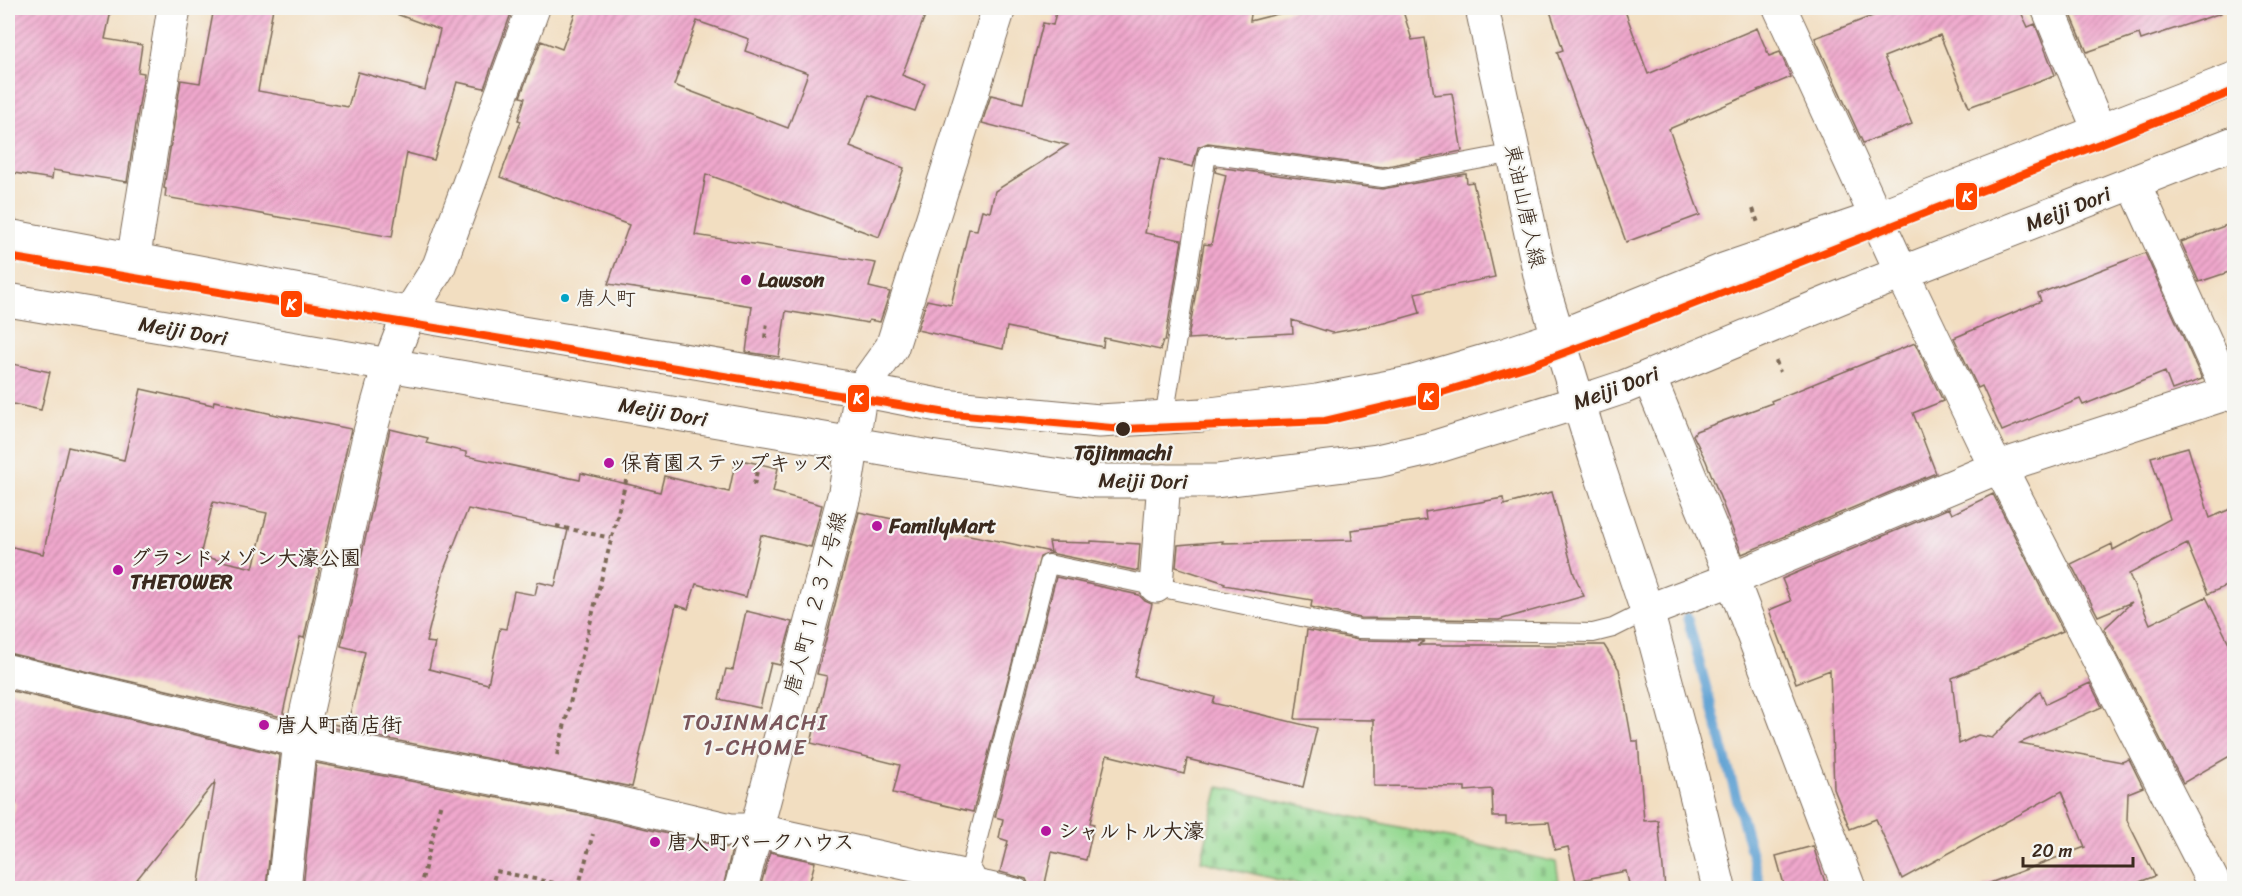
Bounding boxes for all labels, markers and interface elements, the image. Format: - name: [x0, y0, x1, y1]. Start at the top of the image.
- street label: 東油山唐人線: [1493, 140, 1557, 272]
- street label: Meiji Dori: [2019, 175, 2118, 243]
- line badge: K: [1955, 182, 1978, 211]
- text: K: [1961, 182, 1973, 211]
- place label: Lawson: [758, 261, 825, 299]
- marker: Lawson: [739, 273, 753, 287]
- place label: 唐人町: [576, 281, 636, 316]
- line badge: K: [280, 290, 303, 318]
- text: K: [285, 290, 297, 319]
- marker: 唐人町: [559, 292, 571, 304]
- street label: Meiji Dori: [136, 305, 232, 358]
- street label: Meiji Dori: [1567, 354, 1666, 421]
- line badge: K: [1417, 382, 1440, 411]
- text: K: [1422, 382, 1434, 411]
- line badge: K: [847, 384, 870, 413]
- text: K: [852, 384, 864, 413]
- street label: Meiji Dori: [616, 386, 712, 439]
- marker: Tōjinmachi: [1114, 420, 1132, 438]
- place label: Tōjinmachi: [1074, 434, 1173, 472]
- place label: 保育園ステップキッズ: [621, 444, 832, 482]
- marker: 保育園ステップキッズ: [602, 456, 616, 470]
- street label: Meiji Dori: [1098, 461, 1189, 501]
- street label: 唐人町１２３７号線: [772, 507, 858, 699]
- place label: FamilyMart: [888, 507, 997, 545]
- marker: FamilyMart: [870, 519, 884, 533]
- place label: グランドメゾン大濠公園 THETOWER: [130, 539, 361, 601]
- marker: グランドメゾン大濠公園 THETOWER: [111, 563, 125, 577]
- district label: TOJINMACHI 1-CHOME: [682, 703, 828, 767]
- place label: 唐人町商店街: [276, 706, 402, 744]
- marker: 唐人町商店街: [257, 718, 271, 732]
- place label: シャルトル大濠: [1058, 812, 1204, 850]
- place label: 唐人町パークハウス: [667, 823, 854, 861]
- marker: シャルトル大濠: [1039, 824, 1053, 838]
- scale bar: [2023, 830, 2132, 868]
- marker: 唐人町パークハウス: [648, 835, 662, 849]
- text: 20 m: [2032, 835, 2072, 867]

